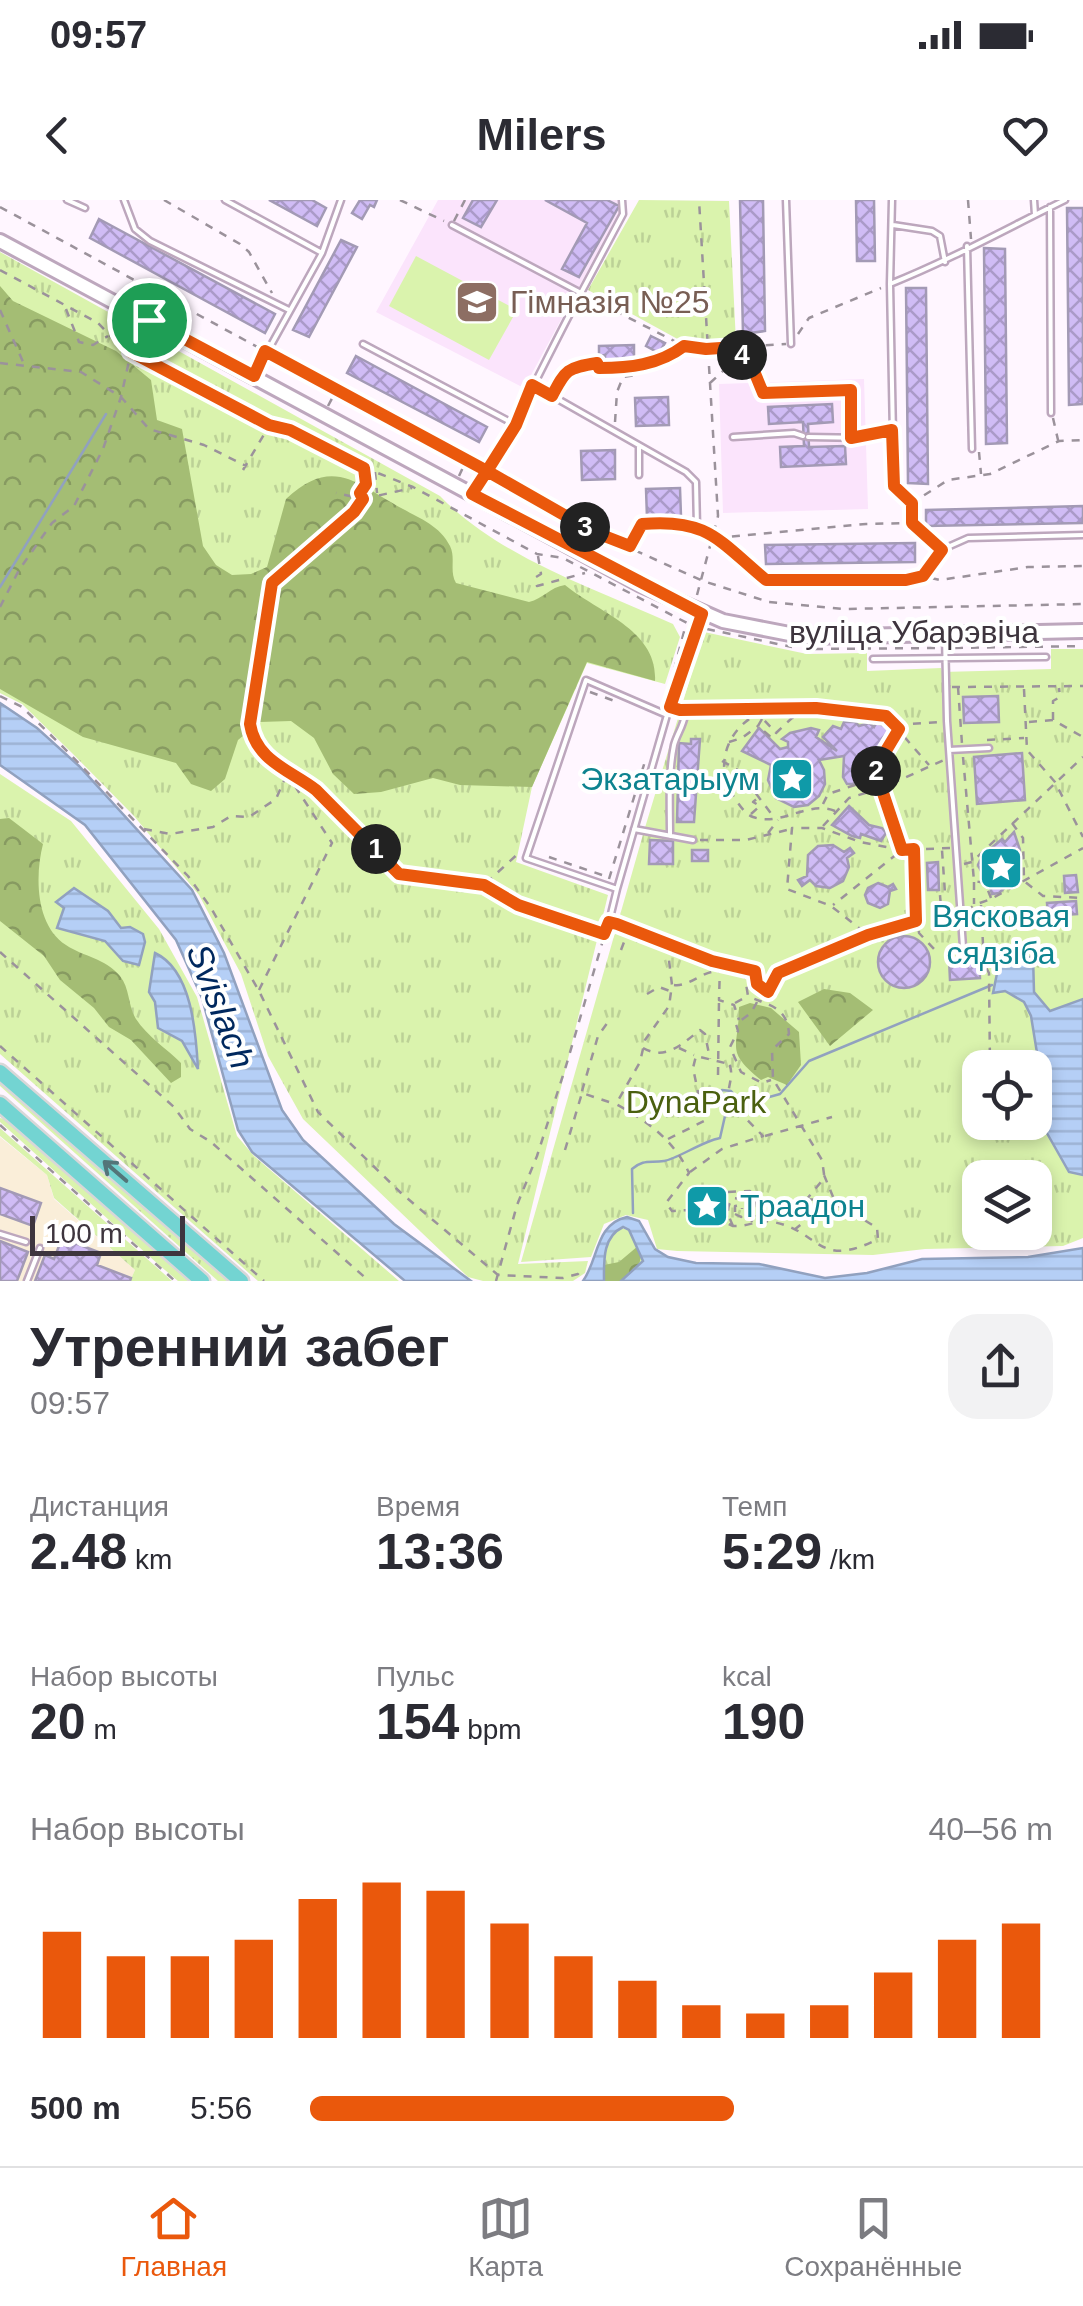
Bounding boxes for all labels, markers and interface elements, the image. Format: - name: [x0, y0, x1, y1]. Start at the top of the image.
- text: 09:57: [50, 14, 147, 56]
- icon: back: [30, 108, 85, 163]
- icon: heart: [998, 108, 1053, 163]
- text: Milers: [476, 109, 607, 160]
- pin: [107, 278, 192, 363]
- school or university icon: Гімназія №25: [454, 279, 500, 325]
- place label: Гімназія №25: [510, 284, 709, 320]
- icon: arrive: [122, 293, 177, 348]
- pin: 4: [717, 330, 767, 380]
- text: 4: [734, 339, 750, 370]
- pin: 3: [560, 502, 610, 552]
- text: 3: [577, 511, 593, 542]
- street label: вуліца Убарэвіча: [789, 614, 1039, 650]
- pin: 2: [851, 746, 901, 796]
- text: 2: [868, 755, 884, 786]
- place icon: Экзатарыум: [769, 756, 815, 802]
- place label: Экзатарыум: [580, 761, 760, 797]
- pin: 1: [351, 824, 401, 874]
- text: 1: [368, 833, 384, 864]
- place icon: Вясковая сядзіба: [978, 845, 1024, 891]
- place label: Вясковая сядзіба: [932, 898, 1070, 971]
- water label: Svislach: [179, 938, 263, 1074]
- map controls: [962, 1050, 1052, 1250]
- button: locate: [962, 1050, 1052, 1140]
- park label: DynaPark: [626, 1084, 767, 1120]
- button: layers: [962, 1160, 1052, 1250]
- one-way arrow: [102, 1161, 128, 1183]
- place icon: Траадон: [684, 1183, 730, 1229]
- place label: Траадон: [740, 1188, 865, 1224]
- scale bar: [30, 1211, 185, 1256]
- text: 100 m: [45, 1218, 123, 1249]
- button: share: [948, 1314, 1053, 1419]
- text: Утренний забег: [30, 1316, 449, 1378]
- text: 09:57: [30, 1385, 110, 1421]
- text: Дистанция: [30, 1491, 169, 1522]
- text: Время: [376, 1491, 460, 1522]
- text: Темп: [722, 1491, 788, 1522]
- text: 2.48: [30, 1524, 127, 1580]
- text: 13:36: [376, 1524, 504, 1580]
- text: 5:29: [722, 1524, 822, 1580]
- text: km: [127, 1544, 172, 1575]
- text: /km: [822, 1544, 875, 1575]
- text: Набор высоты: [30, 1661, 218, 1692]
- text: Пульс: [376, 1661, 454, 1692]
- text: kcal: [722, 1661, 772, 1692]
- text: 20: [30, 1694, 86, 1750]
- text: 154: [376, 1694, 459, 1750]
- text: 190: [722, 1694, 805, 1750]
- text: m: [86, 1714, 117, 1745]
- text: bpm: [459, 1714, 522, 1745]
- text: Набор высоты: [30, 1811, 245, 1847]
- text: 40–56 m: [928, 1811, 1053, 1847]
- text: 500 m: [30, 2090, 121, 2126]
- text: 5:56: [190, 2090, 252, 2126]
- tab: Главная: [121, 2191, 227, 2283]
- tab: Карта: [468, 2191, 543, 2283]
- tab: Сохранённые: [784, 2191, 962, 2283]

